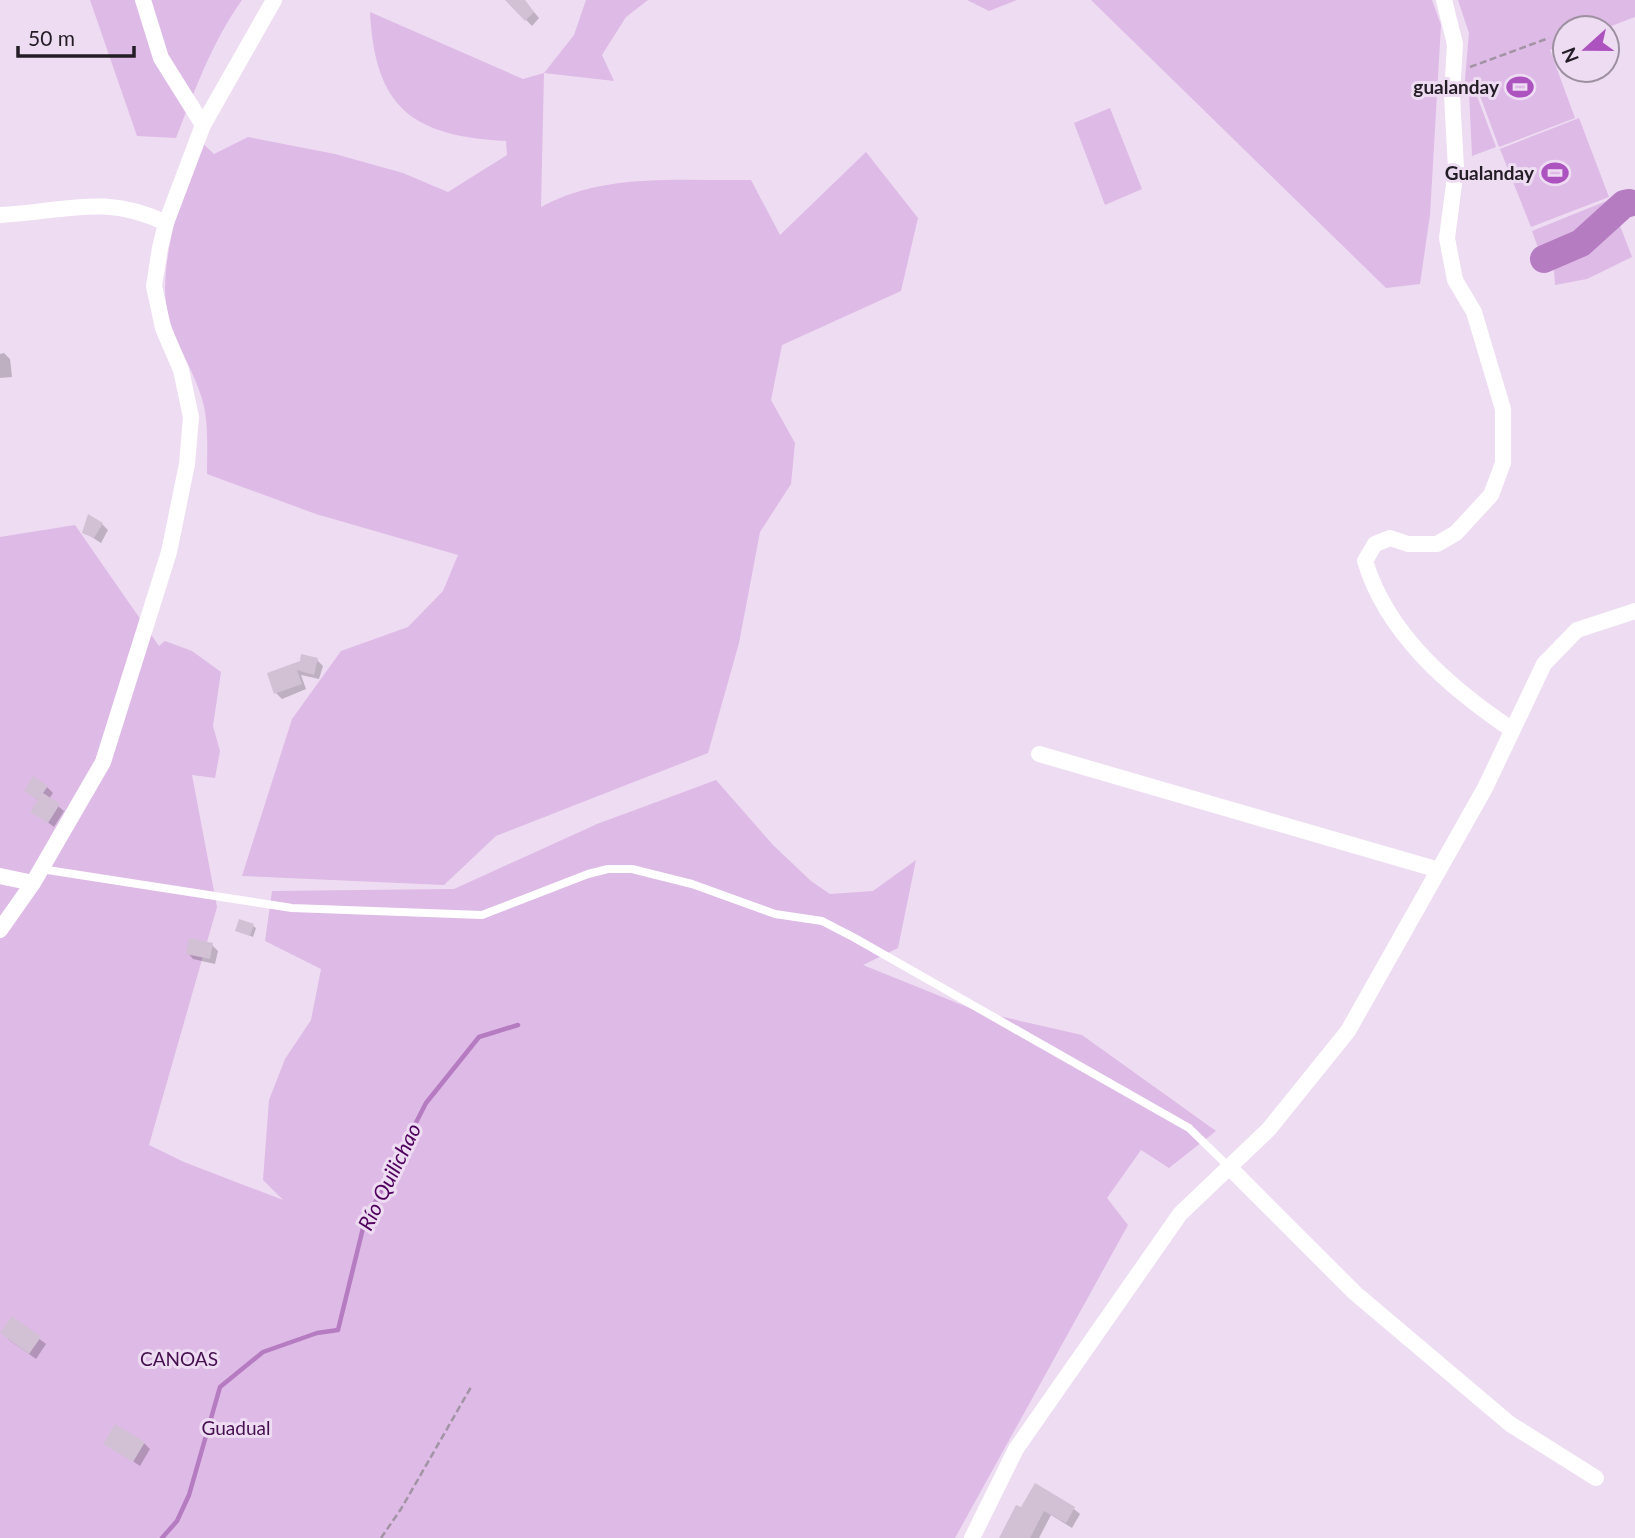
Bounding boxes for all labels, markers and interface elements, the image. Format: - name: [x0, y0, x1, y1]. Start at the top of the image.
- scale bar: [18, 14, 133, 58]
- north arrow: [1551, 14, 1621, 84]
- text: 50 m: [28, 25, 75, 50]
- text: N: [1556, 44, 1583, 66]
- sports icon: gualanday: [1505, 72, 1535, 102]
- place label: gualanday: [1413, 75, 1500, 98]
- sports icon: Gualanday: [1540, 158, 1570, 188]
- place label: Gualanday: [1445, 161, 1535, 184]
- water label: Río Quilichao: [352, 1119, 425, 1234]
- park label: CANOAS: [140, 1347, 218, 1370]
- park label: Guadual: [202, 1416, 270, 1439]

